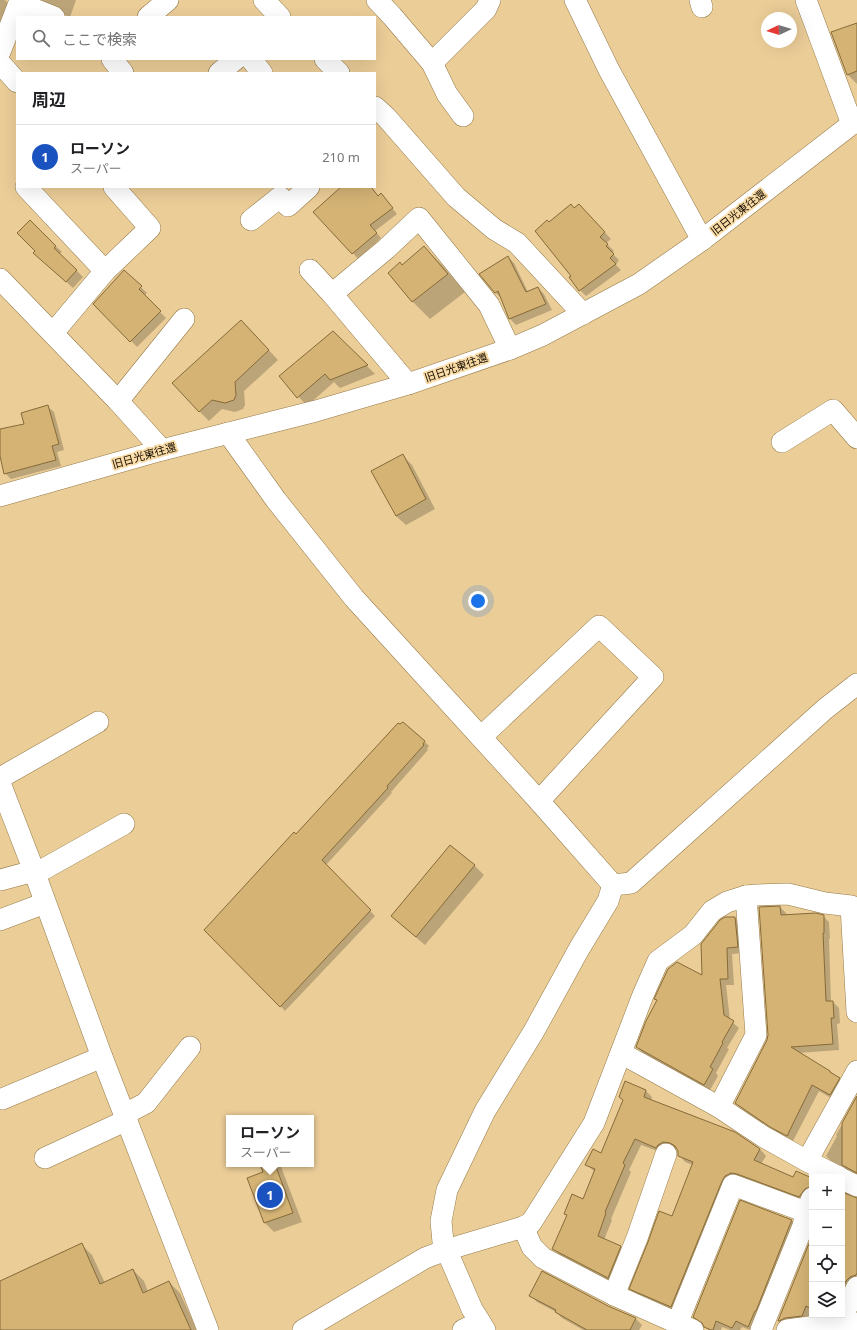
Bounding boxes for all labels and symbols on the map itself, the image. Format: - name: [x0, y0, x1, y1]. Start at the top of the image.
- north arrow: [761, 12, 797, 48]
- street label: 旧日光東往還: [707, 186, 769, 238]
- street label: 旧日光東往還: [422, 349, 490, 385]
- street label: 旧日光東往還: [110, 439, 178, 471]
- your location: [468, 591, 488, 611]
- pin: 1: [257, 1180, 283, 1210]

